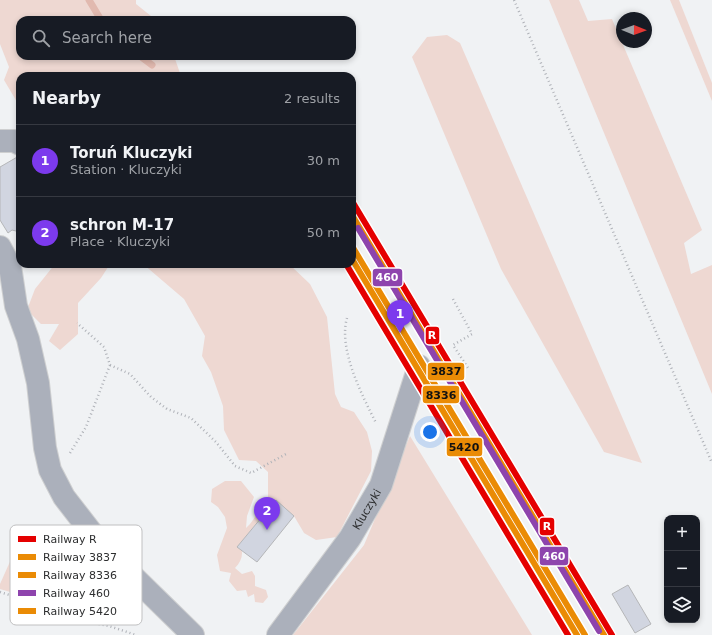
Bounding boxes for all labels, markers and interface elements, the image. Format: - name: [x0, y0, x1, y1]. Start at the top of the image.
- north arrow: [616, 12, 652, 48]
- search box: [16, 16, 356, 60]
- icon: search: [30, 27, 52, 49]
- text: Search here: [62, 29, 152, 47]
- text: Nearby: [32, 88, 101, 108]
- text: 2 results: [284, 91, 340, 106]
- text: Toruń Kluczyki: [70, 144, 192, 162]
- text: 1: [40, 153, 50, 168]
- text: 30 m: [307, 153, 340, 168]
- text: Station · Kluczyki: [70, 162, 182, 177]
- text: schron M-17: [70, 216, 174, 234]
- text: 2: [40, 225, 50, 240]
- text: 50 m: [307, 225, 340, 240]
- text: Place · Kluczyki: [70, 234, 170, 249]
- line badge: 460: [372, 268, 403, 287]
- text: 460: [376, 271, 399, 284]
- pin: 1: [387, 300, 413, 333]
- line badge: R: [425, 326, 440, 345]
- text: R: [428, 329, 437, 342]
- line badge: 3837: [427, 362, 465, 381]
- text: 3837: [431, 365, 461, 378]
- line badge: 8336: [422, 385, 460, 404]
- text: 8336: [426, 389, 457, 402]
- your location: [420, 422, 440, 442]
- line badge: 5420: [446, 437, 483, 457]
- text: 5420: [449, 441, 480, 454]
- street label: Kluczyki: [350, 487, 384, 532]
- pin: 2: [254, 497, 280, 530]
- map controls: [664, 515, 700, 623]
- button: +: [664, 515, 700, 551]
- line badge: R: [539, 517, 555, 536]
- text: R: [543, 520, 552, 533]
- legend: [10, 525, 142, 625]
- text: Railway R: [43, 533, 97, 546]
- line badge: 460: [539, 546, 569, 566]
- text: 460: [543, 550, 566, 563]
- text: Railway 3837: [43, 551, 117, 564]
- button: −: [664, 551, 700, 587]
- text: Railway 8336: [43, 569, 117, 582]
- text: Railway 460: [43, 587, 110, 600]
- button: layers: [664, 587, 700, 623]
- text: Railway 5420: [43, 605, 117, 618]

